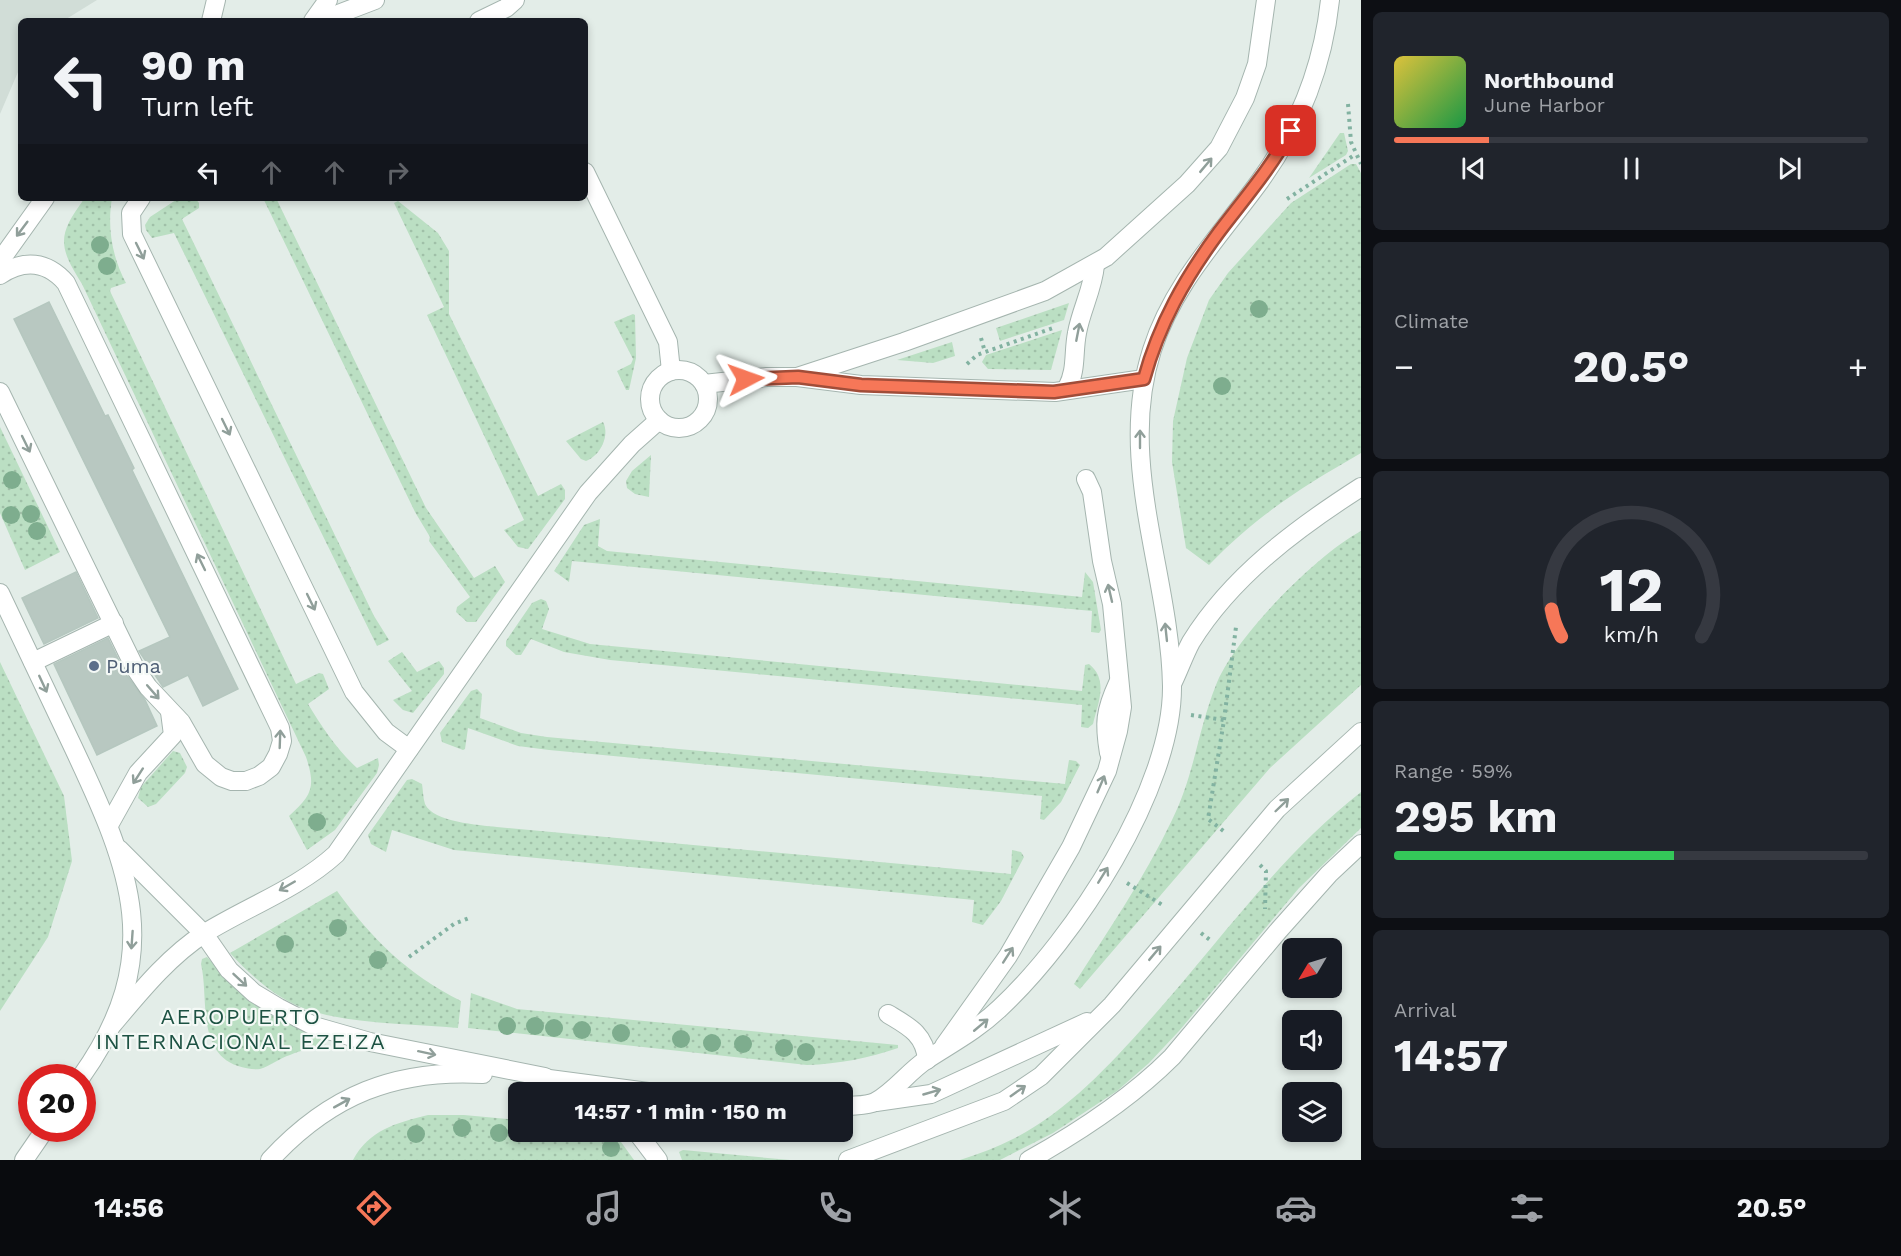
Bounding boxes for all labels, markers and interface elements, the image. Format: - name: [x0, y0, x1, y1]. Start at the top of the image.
- text: 90 m: [141, 41, 245, 90]
- icon: left: [42, 42, 120, 120]
- text: Northbound: [1484, 68, 1614, 93]
- text: Turn left: [141, 91, 253, 123]
- text: June Harbor: [1484, 93, 1605, 117]
- pin: [1265, 105, 1316, 156]
- icon: arrive: [1274, 114, 1307, 147]
- icon: previous: [1457, 152, 1490, 185]
- icon: pause: [1615, 152, 1648, 185]
- icon: next: [1773, 152, 1806, 185]
- icon: left: [192, 156, 225, 189]
- icon: ahead: [255, 156, 288, 189]
- icon: ahead: [318, 156, 351, 189]
- icon: right: [381, 156, 414, 189]
- one-way arrow: [1199, 157, 1212, 173]
- one-way arrow: [16, 221, 28, 237]
- one-way arrow: [135, 242, 147, 260]
- text: Climate: [1394, 309, 1469, 333]
- one-way arrow: [1073, 322, 1084, 342]
- text: 20.5°: [1573, 340, 1689, 393]
- position arrow: [714, 347, 778, 411]
- text: −: [1394, 347, 1414, 386]
- text: +: [1848, 347, 1868, 386]
- one-way arrow: [220, 417, 232, 435]
- one-way arrow: [1134, 430, 1146, 450]
- one-way arrow: [20, 435, 32, 453]
- text: 12: [1599, 553, 1663, 626]
- one-way arrow: [195, 554, 207, 572]
- one-way arrow: [1103, 584, 1115, 603]
- one-way arrow: [305, 593, 317, 611]
- one-way arrow: [1160, 622, 1171, 642]
- text: km/h: [1603, 622, 1659, 647]
- place label: Puma: [106, 654, 161, 678]
- marker: Puma: [87, 659, 101, 673]
- one-way arrow: [37, 675, 49, 693]
- one-way arrow: [146, 684, 160, 699]
- one-way arrow: [274, 730, 286, 750]
- text: Range · 59%: [1394, 759, 1512, 783]
- one-way arrow: [132, 767, 144, 783]
- one-way arrow: [1096, 776, 1107, 794]
- text: 295 km: [1394, 790, 1558, 843]
- one-way arrow: [1274, 798, 1289, 812]
- one-way arrow: [1098, 867, 1110, 884]
- one-way arrow: [279, 880, 296, 892]
- one-way arrow: [126, 929, 137, 949]
- north arrow: [1282, 938, 1342, 998]
- map controls: [1282, 938, 1342, 1142]
- one-way arrow: [1148, 945, 1161, 961]
- one-way arrow: [1002, 948, 1014, 964]
- one-way arrow: [232, 973, 247, 987]
- text: Arrival: [1394, 998, 1456, 1022]
- district label: AEROPUERTO INTERNACIONAL EZEIZA: [96, 1004, 386, 1054]
- button: sound: [1282, 1010, 1342, 1070]
- one-way arrow: [973, 1018, 988, 1032]
- text: 14:57: [1394, 1029, 1508, 1082]
- one-way arrow: [417, 1048, 436, 1059]
- speed limit sign: 20: [18, 1064, 96, 1142]
- button: layers: [1282, 1082, 1342, 1142]
- one-way arrow: [1010, 1085, 1026, 1097]
- one-way arrow: [922, 1086, 941, 1097]
- one-way arrow: [333, 1097, 350, 1109]
- text: 14:57 · 1 min · 150 m: [574, 1099, 787, 1124]
- icon: directions: [353, 1187, 395, 1229]
- icon: music: [583, 1187, 625, 1229]
- icon: phone: [814, 1187, 856, 1229]
- icon: climate: [1044, 1187, 1086, 1229]
- icon: car: [1275, 1187, 1317, 1229]
- icon: filters: [1506, 1187, 1548, 1229]
- text: 14:56: [94, 1192, 164, 1224]
- text: 20.5°: [1736, 1192, 1807, 1224]

